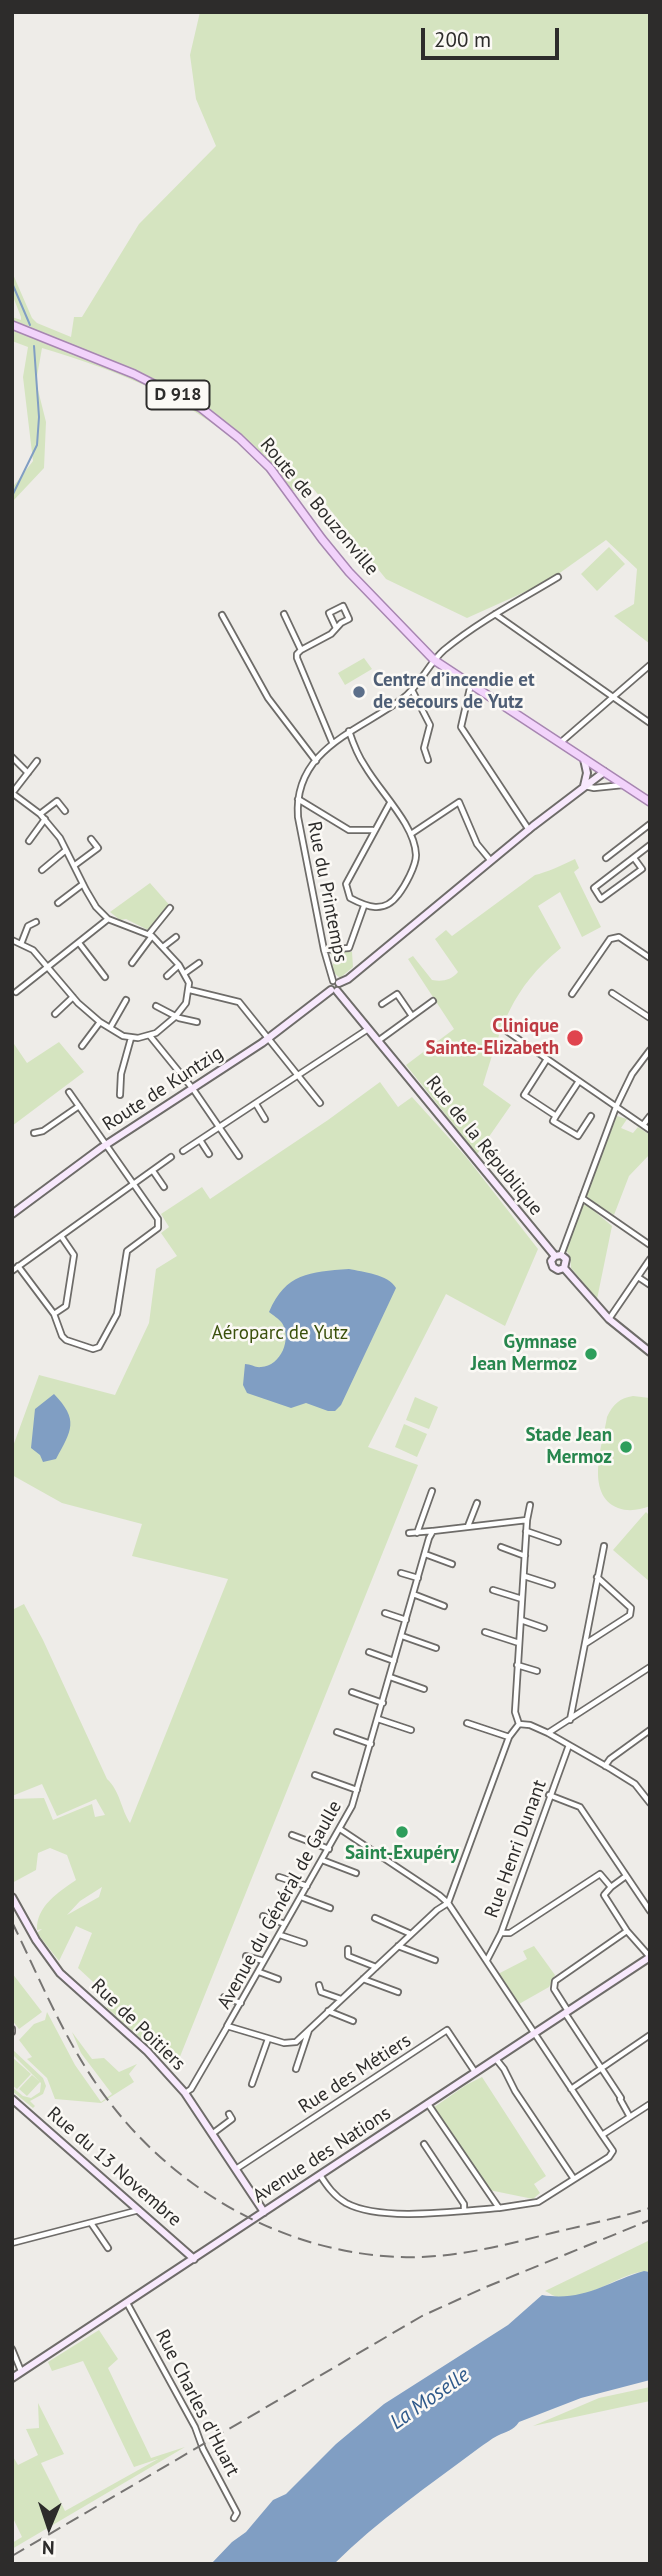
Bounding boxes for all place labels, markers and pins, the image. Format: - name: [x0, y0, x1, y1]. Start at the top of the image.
- place label: Centre d’incendie et de secours de Yutz: [373, 670, 535, 714]
- marker: Centre d’incendie et de secours de Yutz: [351, 684, 367, 700]
- place label: Clinique Sainte-Elizabeth: [425, 1016, 559, 1060]
- marker: Clinique Sainte-Elizabeth: [565, 1028, 585, 1048]
- place label: Gymnase Jean Mermoz: [471, 1332, 577, 1376]
- marker: Gymnase Jean Mermoz: [583, 1346, 599, 1362]
- place label: Stade Jean Mermoz: [525, 1425, 612, 1469]
- marker: Stade Jean Mermoz: [618, 1439, 634, 1455]
- marker: Saint-Exupéry: [394, 1824, 410, 1840]
- place label: Saint-Exupéry: [345, 1843, 459, 1865]

